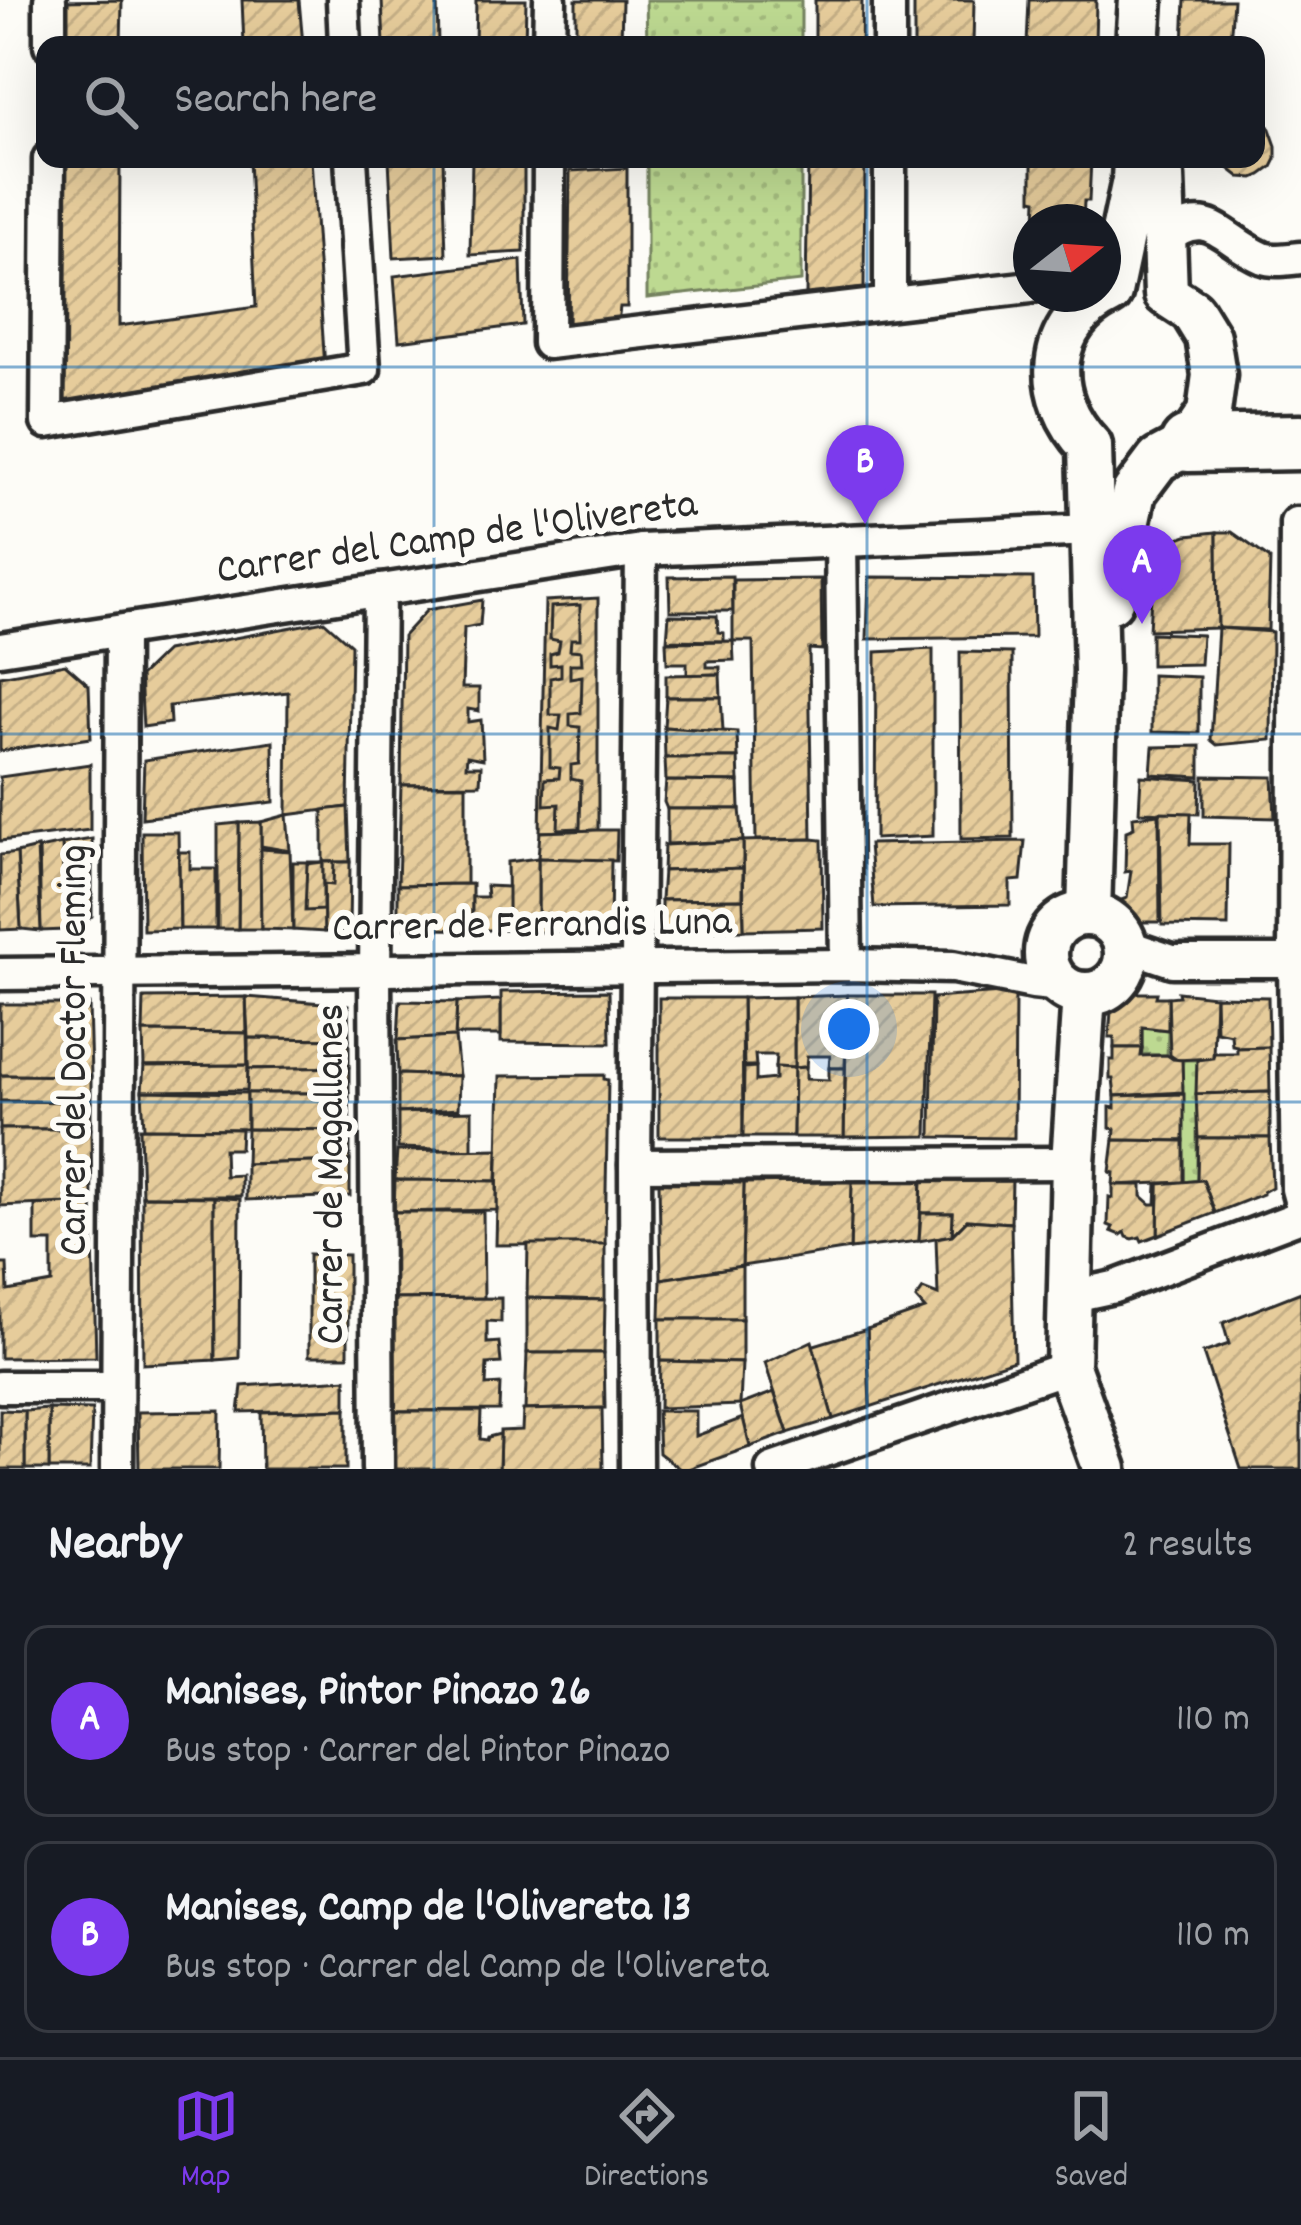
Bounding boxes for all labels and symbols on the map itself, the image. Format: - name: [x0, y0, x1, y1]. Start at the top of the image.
- north arrow: [1013, 204, 1121, 312]
- pin: B: [826, 425, 904, 524]
- street label: Carrer del Camp de l'Olivereta: [213, 476, 702, 603]
- pin: A: [1103, 525, 1181, 624]
- street label: Carrer del Doctor Fleming: [47, 844, 107, 1256]
- street label: Carrer de Ferrandis Luna: [332, 894, 734, 961]
- your location: [819, 999, 879, 1059]
- street label: Carrer de Magallanes: [304, 1004, 364, 1344]

